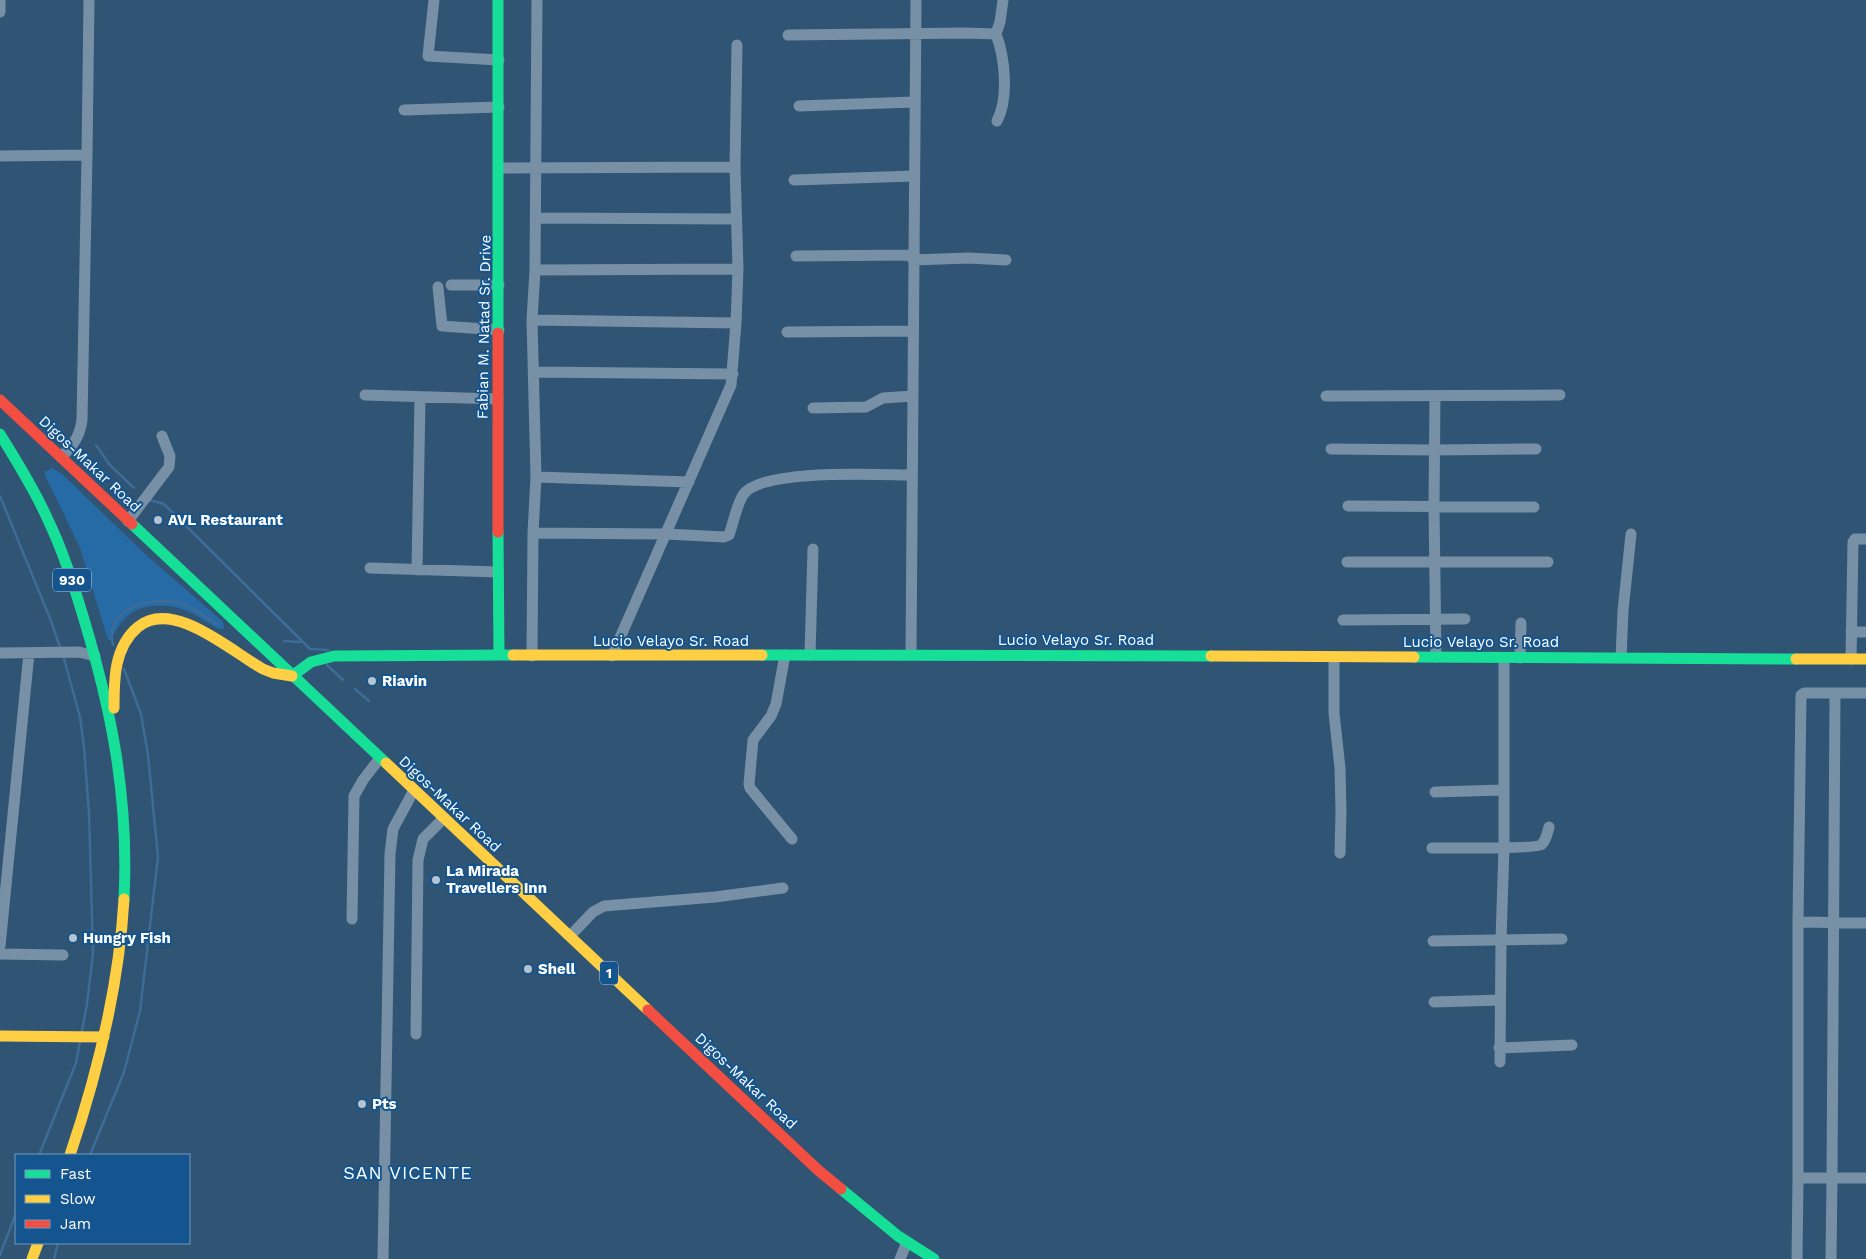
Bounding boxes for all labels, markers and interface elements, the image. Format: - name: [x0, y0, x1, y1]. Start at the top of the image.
- street label: Fabian M. Natad Sr. Drive: [473, 235, 495, 419]
- street label: Digos-Makar Road: [35, 412, 145, 516]
- place label: AVL Restaurant: [168, 511, 283, 529]
- marker: AVL Restaurant: [152, 514, 164, 526]
- road number: 930: [53, 568, 91, 592]
- street label: Lucio Velayo Sr. Road: [998, 631, 1154, 649]
- street label: Lucio Velayo Sr. Road: [593, 632, 749, 650]
- street label: Lucio Velayo Sr. Road: [1403, 633, 1559, 651]
- place label: Riavin: [382, 672, 427, 690]
- marker: Riavin: [366, 675, 378, 687]
- street label: Digos-Makar Road: [395, 752, 505, 856]
- place label: La Mirada Travellers Inn: [446, 862, 547, 897]
- marker: La Mirada Travellers Inn: [430, 874, 442, 886]
- place label: Hungry Fish: [83, 929, 171, 947]
- marker: Hungry Fish: [67, 932, 79, 944]
- place label: Shell: [538, 960, 576, 978]
- road number: 1: [600, 961, 618, 984]
- marker: Shell: [522, 963, 534, 975]
- street label: Digos-Makar Road: [691, 1029, 801, 1133]
- place label: Pts: [372, 1095, 397, 1113]
- marker: Pts: [356, 1098, 368, 1110]
- legend: [15, 1154, 190, 1244]
- district label: SAN VICENTE: [343, 1162, 473, 1183]
- text: Fast: [60, 1165, 92, 1183]
- text: Slow: [60, 1190, 96, 1208]
- text: Jam: [60, 1215, 91, 1233]

